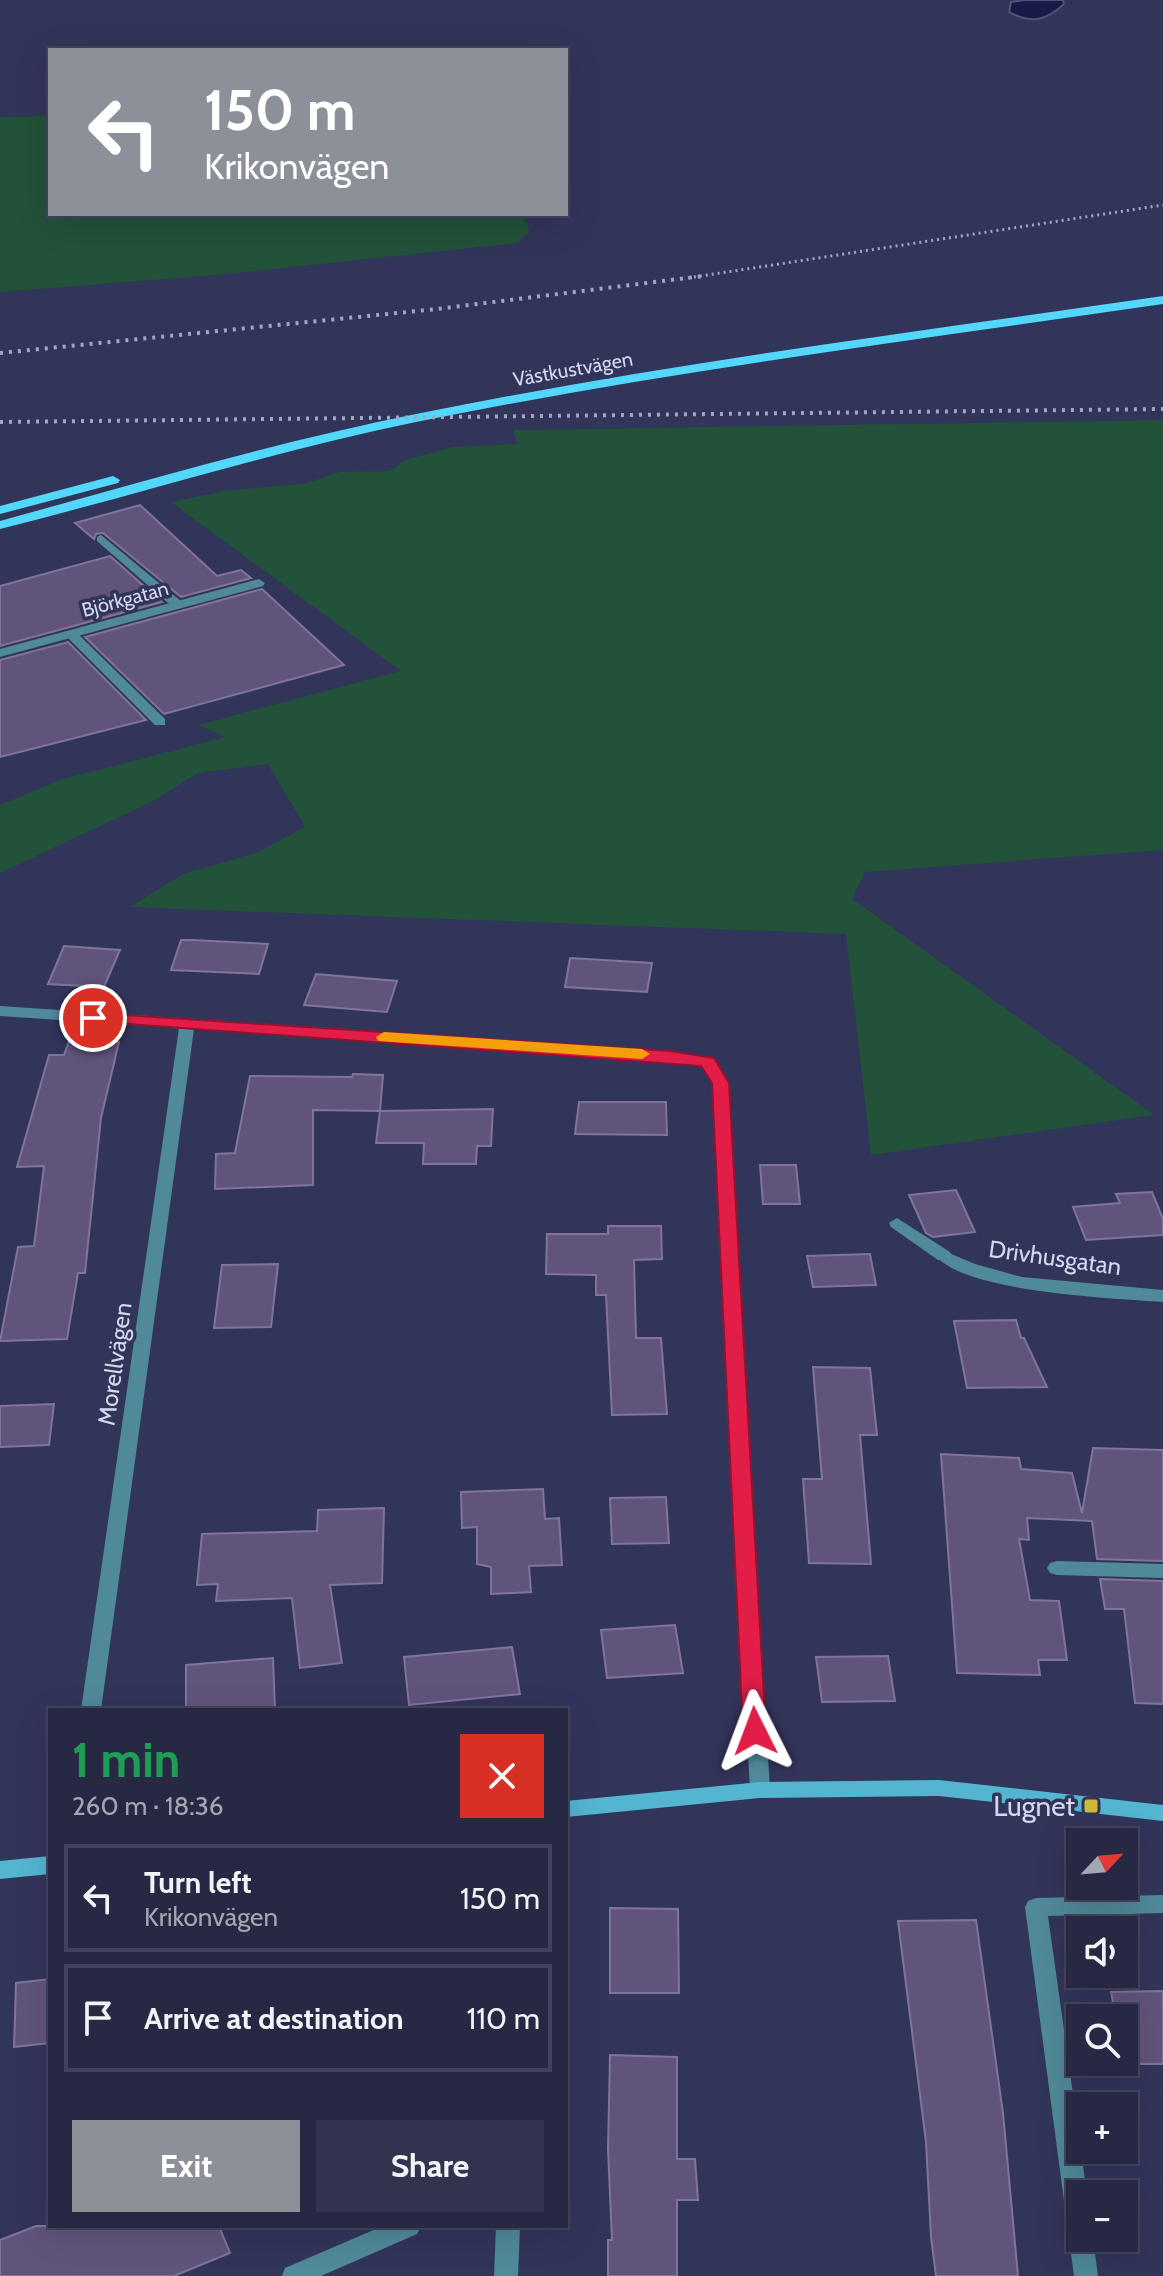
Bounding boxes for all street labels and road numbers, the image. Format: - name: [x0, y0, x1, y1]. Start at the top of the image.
- street label: Västkustvägen: [511, 347, 635, 391]
- street label: Björkgatan: [79, 576, 171, 622]
- street label: Drivhusgatan: [987, 1234, 1123, 1281]
- street label: Morellvägen: [92, 1301, 137, 1427]

